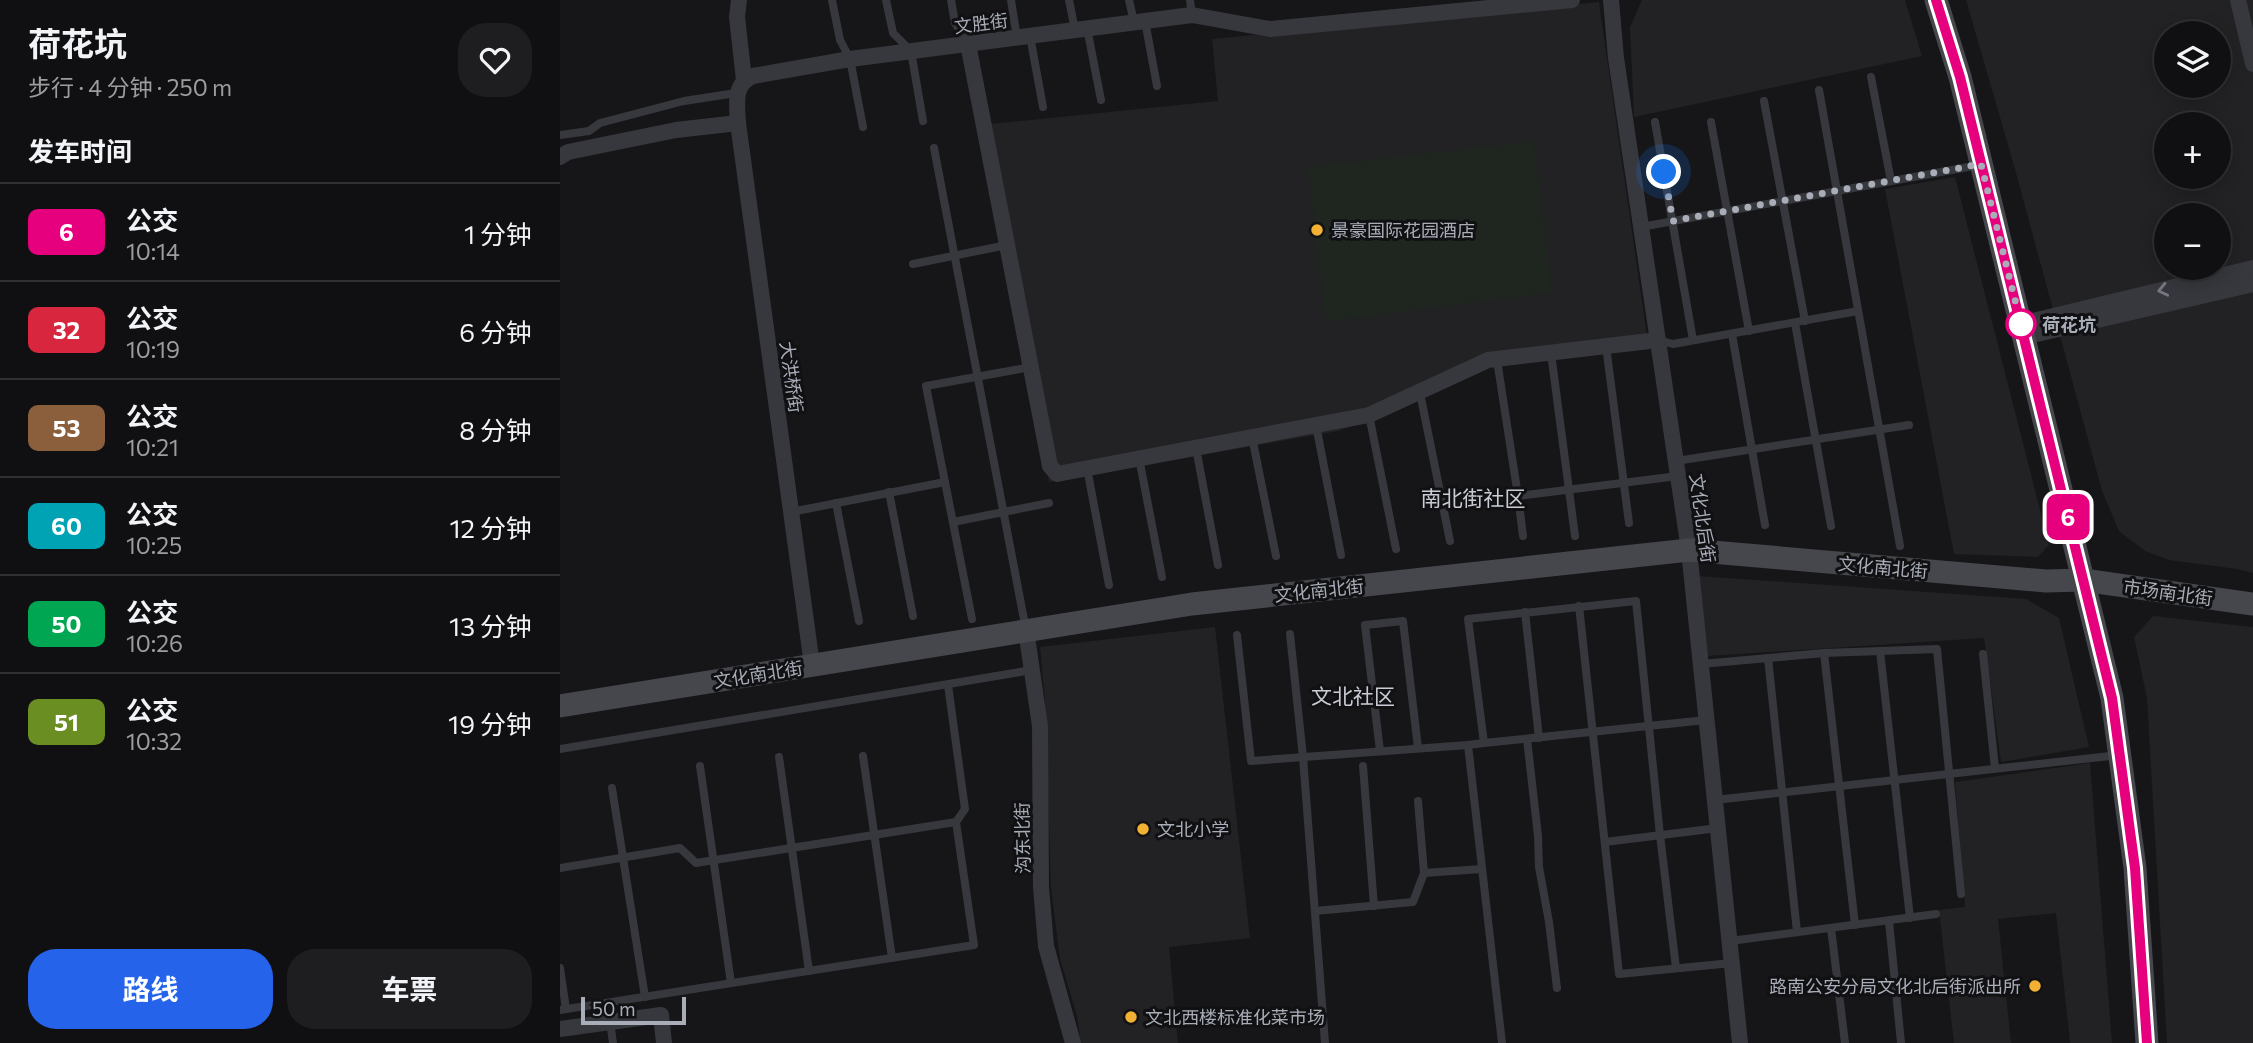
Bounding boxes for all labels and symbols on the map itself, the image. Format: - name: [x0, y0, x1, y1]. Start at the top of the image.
- street label: 文胜街: [953, 9, 1009, 37]
- your location: [1646, 154, 1681, 189]
- place label: 景豪国际花园酒店: [1331, 219, 1475, 241]
- marker: 景豪国际花园酒店: [1309, 222, 1325, 238]
- one-way arrow: [2157, 282, 2169, 296]
- marker: 荷花坑: [2006, 309, 2036, 339]
- place label: 荷花坑: [2042, 313, 2096, 335]
- street label: 大洪桥街: [776, 340, 808, 414]
- street label: 文化北后街: [1686, 472, 1720, 564]
- district label: 南北街社区: [1421, 485, 1526, 510]
- line badge: 6: [2045, 494, 2091, 540]
- street label: 文化南北街: [1837, 552, 1929, 582]
- street label: 文化南北街: [1273, 574, 1365, 606]
- street label: 市场南北街: [2122, 575, 2214, 609]
- street label: 文化南北街: [712, 656, 804, 692]
- district label: 文北社区: [1311, 683, 1395, 708]
- street label: 沟东北街: [1010, 802, 1034, 874]
- place label: 文北小学: [1157, 818, 1229, 840]
- marker: 文北小学: [1135, 821, 1151, 837]
- place label: 路南公安分局文化北后街派出所: [1769, 975, 2021, 997]
- marker: 路南公安分局文化北后街派出所: [2027, 978, 2043, 994]
- scale bar: [581, 994, 686, 1026]
- place label: 文北西楼标准化菜市场: [1145, 1006, 1325, 1028]
- marker: 文北西楼标准化菜市场: [1123, 1009, 1139, 1025]

